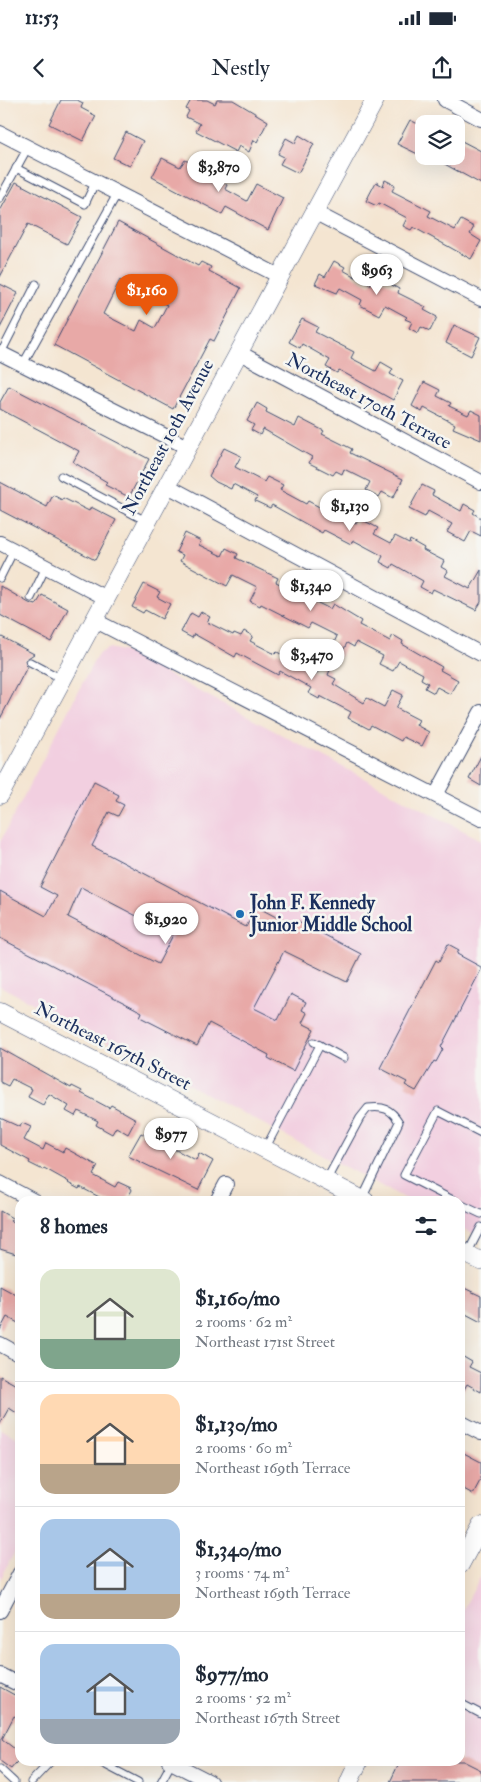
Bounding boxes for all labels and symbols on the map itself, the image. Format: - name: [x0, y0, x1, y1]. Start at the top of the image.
- pin: $3,870: [178, 151, 260, 193]
- pin: $963: [347, 254, 407, 296]
- pin: $1,160: [106, 274, 188, 316]
- street label: Northeast 170th Terrace: [282, 347, 456, 455]
- street label: Northeast 10th Avenue: [117, 355, 219, 519]
- pin: $1,130: [309, 490, 391, 532]
- pin: $1,340: [270, 570, 352, 612]
- pin: $3,470: [271, 638, 353, 681]
- place label: John F. Kennedy Junior Middle School: [249, 891, 412, 937]
- pin: $1,920: [125, 902, 207, 945]
- marker: John F. Kennedy Junior Middle School: [234, 908, 246, 920]
- street label: Northeast 167th Street: [31, 996, 195, 1096]
- pin: $977: [141, 1118, 201, 1160]

